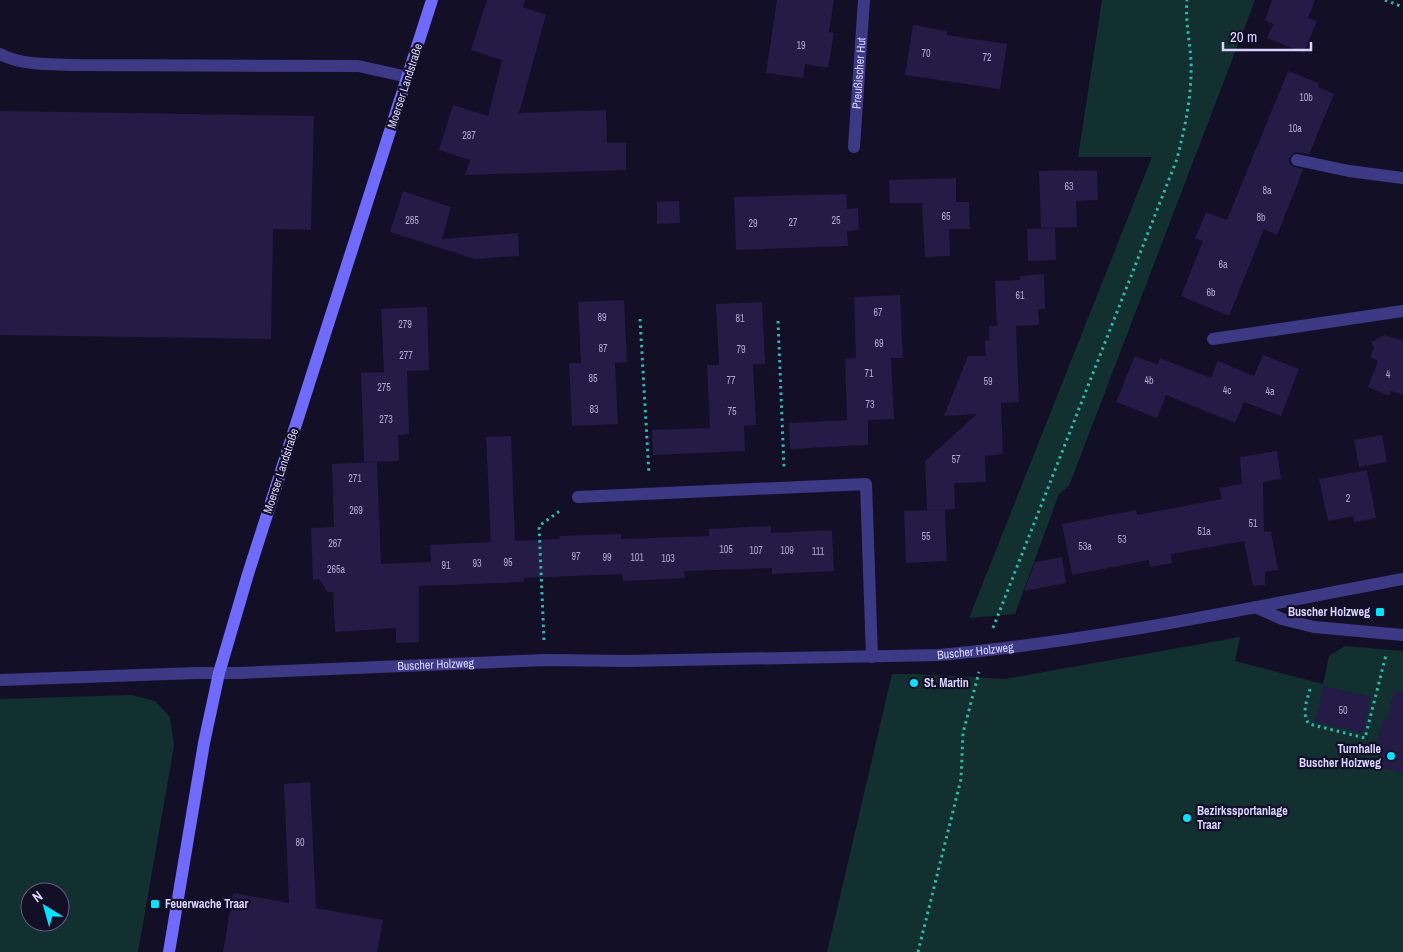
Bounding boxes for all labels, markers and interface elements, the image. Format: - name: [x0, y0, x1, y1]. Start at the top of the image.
- scale bar: [1223, 20, 1310, 52]
- text: 20 m: [1230, 26, 1257, 47]
- street label: Preußischer Hut: [849, 37, 869, 110]
- house number: 19: [796, 39, 806, 52]
- street label: Moerser Landstraße: [384, 41, 426, 131]
- house number: 70: [921, 47, 931, 60]
- house number: 72: [982, 51, 992, 64]
- house number: 10b: [1299, 91, 1313, 104]
- house number: 10a: [1288, 122, 1302, 135]
- house number: 287: [462, 129, 476, 142]
- house number: 63: [1064, 180, 1074, 193]
- house number: 8a: [1262, 184, 1272, 197]
- house number: 65: [941, 210, 951, 223]
- house number: 8b: [1256, 211, 1266, 224]
- house number: 285: [405, 214, 419, 227]
- house number: 25: [831, 214, 841, 227]
- house number: 27: [788, 216, 798, 229]
- house number: 29: [748, 217, 758, 230]
- house number: 6a: [1218, 258, 1228, 271]
- house number: 6b: [1206, 286, 1216, 299]
- house number: 61: [1015, 289, 1025, 302]
- house number: 67: [873, 306, 883, 319]
- house number: 89: [597, 311, 607, 324]
- house number: 81: [735, 312, 745, 325]
- house number: 279: [398, 318, 412, 331]
- house number: 69: [874, 337, 884, 350]
- house number: 87: [598, 342, 608, 355]
- house number: 79: [736, 343, 746, 356]
- house number: 277: [399, 349, 413, 362]
- house number: 71: [864, 367, 874, 380]
- house number: 4: [1386, 368, 1391, 381]
- house number: 85: [588, 372, 598, 385]
- house number: 77: [726, 374, 736, 387]
- house number: 4b: [1144, 374, 1154, 387]
- house number: 59: [983, 375, 993, 388]
- house number: 275: [377, 381, 391, 394]
- house number: 4c: [1223, 384, 1231, 397]
- house number: 4a: [1265, 385, 1275, 398]
- house number: 73: [865, 398, 875, 411]
- house number: 83: [589, 403, 599, 416]
- house number: 75: [727, 405, 737, 418]
- house number: 273: [379, 413, 393, 426]
- street label: Moerser Landstraße: [260, 426, 302, 516]
- house number: 57: [951, 453, 961, 466]
- house number: 271: [348, 472, 362, 485]
- house number: 2: [1346, 492, 1351, 505]
- house number: 269: [349, 504, 363, 517]
- house number: 51: [1248, 517, 1258, 530]
- house number: 51a: [1197, 525, 1211, 538]
- house number: 55: [921, 530, 931, 543]
- house number: 53: [1117, 533, 1127, 546]
- house number: 267: [328, 537, 342, 550]
- house number: 53a: [1078, 540, 1092, 553]
- house number: 105: [719, 543, 733, 556]
- house number: 107: [749, 544, 763, 557]
- house number: 109: [780, 544, 794, 557]
- house number: 111: [812, 545, 825, 558]
- house number: 97: [571, 550, 581, 563]
- house number: 99: [602, 551, 612, 564]
- house number: 101: [630, 551, 644, 564]
- house number: 103: [661, 552, 675, 565]
- house number: 95: [503, 556, 513, 569]
- house number: 93: [472, 557, 482, 570]
- house number: 91: [441, 559, 451, 572]
- house number: 265a: [327, 563, 346, 576]
- place label: Buscher Holzweg: [1288, 604, 1370, 620]
- marker: Buscher Holzweg: [1374, 606, 1386, 618]
- street label: Buscher Holzweg: [936, 639, 1015, 663]
- street label: Buscher Holzweg: [397, 655, 475, 674]
- place label: St. Martin: [924, 675, 969, 691]
- marker: St. Martin: [908, 677, 920, 689]
- house number: 50: [1338, 704, 1348, 717]
- place label: Turnhalle Buscher Holzweg: [1299, 741, 1382, 771]
- marker: Turnhalle Buscher Holzweg: [1385, 750, 1397, 762]
- place label: Bezirkssportanlage Traar: [1197, 803, 1288, 833]
- marker: Bezirkssportanlage Traar: [1181, 812, 1193, 824]
- house number: 80: [295, 836, 305, 849]
- north arrow: [20, 882, 70, 932]
- text: N: [28, 887, 46, 906]
- place label: Feuerwache Traar: [165, 896, 248, 912]
- marker: Feuerwache Traar: [149, 898, 161, 910]

